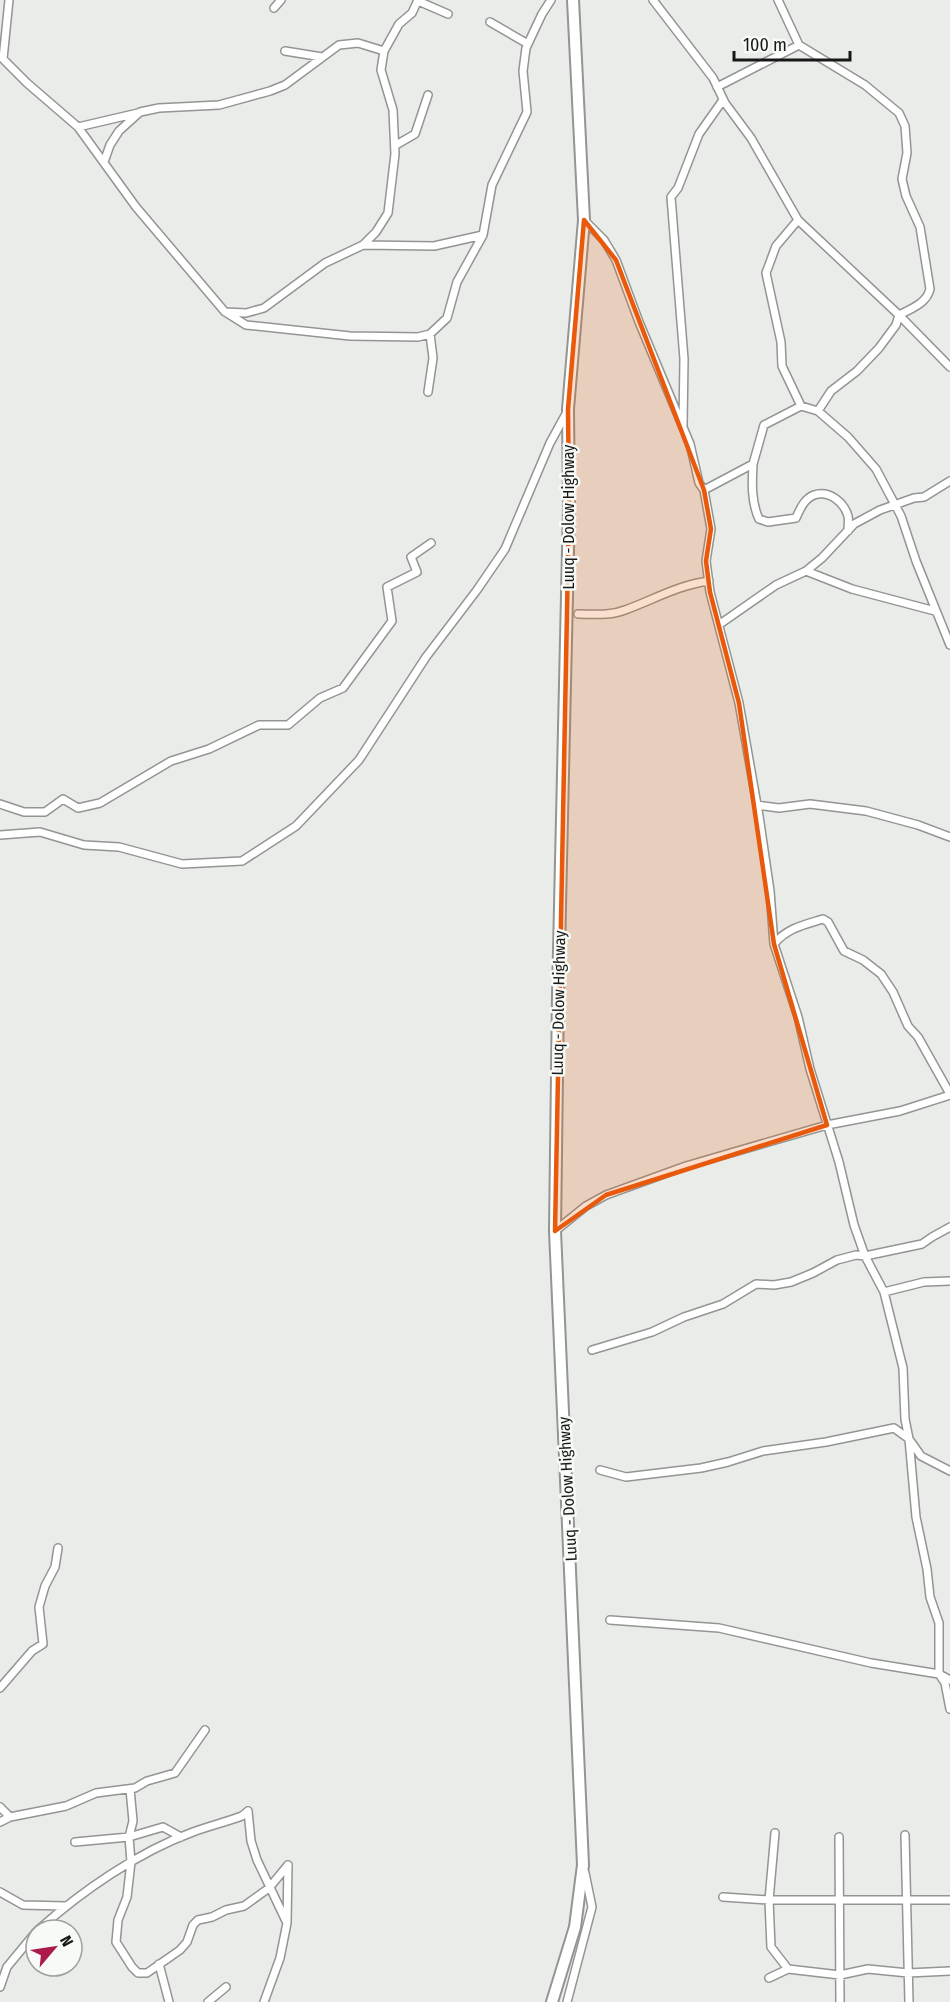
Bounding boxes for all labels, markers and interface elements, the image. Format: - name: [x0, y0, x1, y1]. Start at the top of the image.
- scale bar: [734, 24, 850, 62]
- text: 100 m: [743, 34, 787, 56]
- street label: Luuq - Dolow Highway: [559, 444, 578, 589]
- street label: Luuq - Dolow Highway: [548, 930, 569, 1076]
- street label: Luuq - Dolow Highway: [554, 1415, 581, 1562]
- north arrow: [24, 1918, 84, 1978]
- text: N: [56, 1932, 77, 1950]

